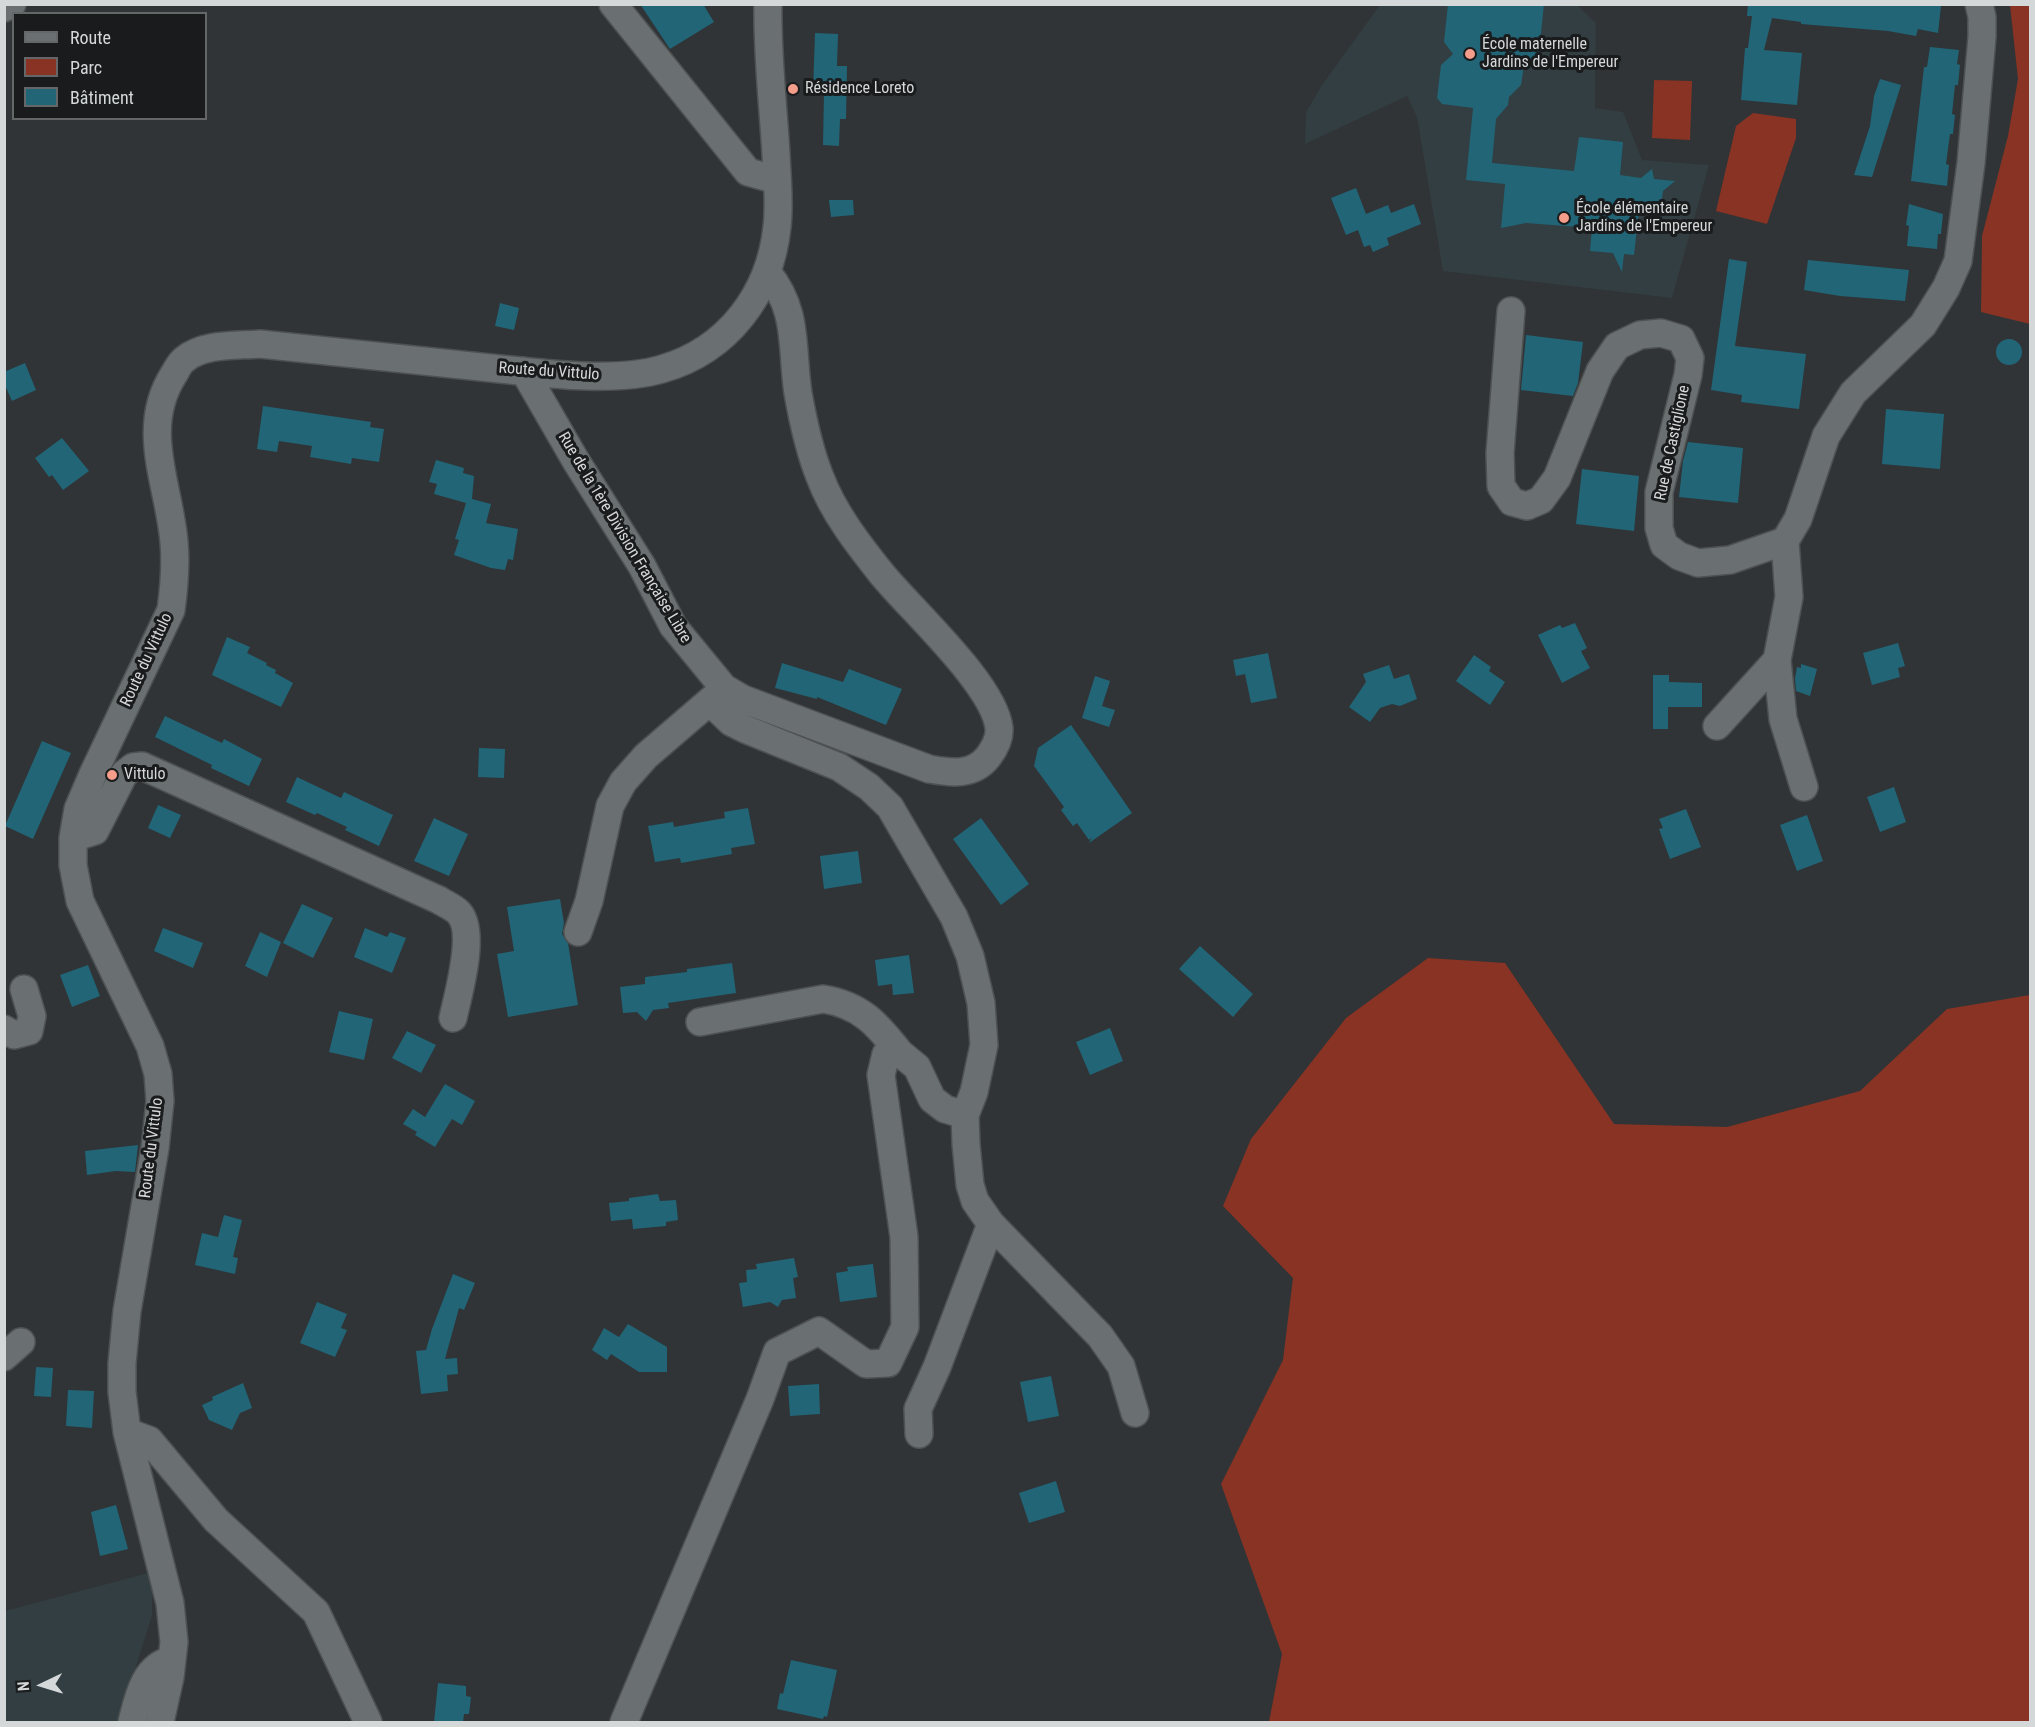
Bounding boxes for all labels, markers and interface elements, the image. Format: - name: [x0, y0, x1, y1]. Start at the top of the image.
- legend: [12, 12, 207, 120]
- text: Route: [70, 27, 111, 48]
- place label: École maternelle Jardins de l'Empereur: [1482, 35, 1618, 73]
- marker: École maternelle Jardins de l'Empereur: [1463, 47, 1477, 61]
- text: Parc: [70, 57, 102, 78]
- place label: Résidence Loreto: [805, 79, 914, 99]
- marker: Résidence Loreto: [786, 82, 800, 96]
- text: Bâtiment: [70, 87, 134, 108]
- place label: École élémentaire Jardins de l'Empereur: [1576, 199, 1712, 237]
- marker: École élémentaire Jardins de l'Empereur: [1557, 211, 1571, 225]
- street label: Route du Vittulo: [498, 359, 600, 385]
- street label: Rue de Castiglione: [1651, 384, 1695, 502]
- street label: Rue de la 1ère Division Française Libre: [553, 429, 695, 647]
- street label: Route du Vittulo: [117, 610, 177, 710]
- place label: Vittulo: [124, 765, 166, 785]
- marker: Vittulo: [105, 768, 119, 782]
- street label: Route du Vittulo: [136, 1097, 168, 1199]
- north arrow: [12, 1655, 72, 1715]
- text: N: [14, 1681, 33, 1692]

